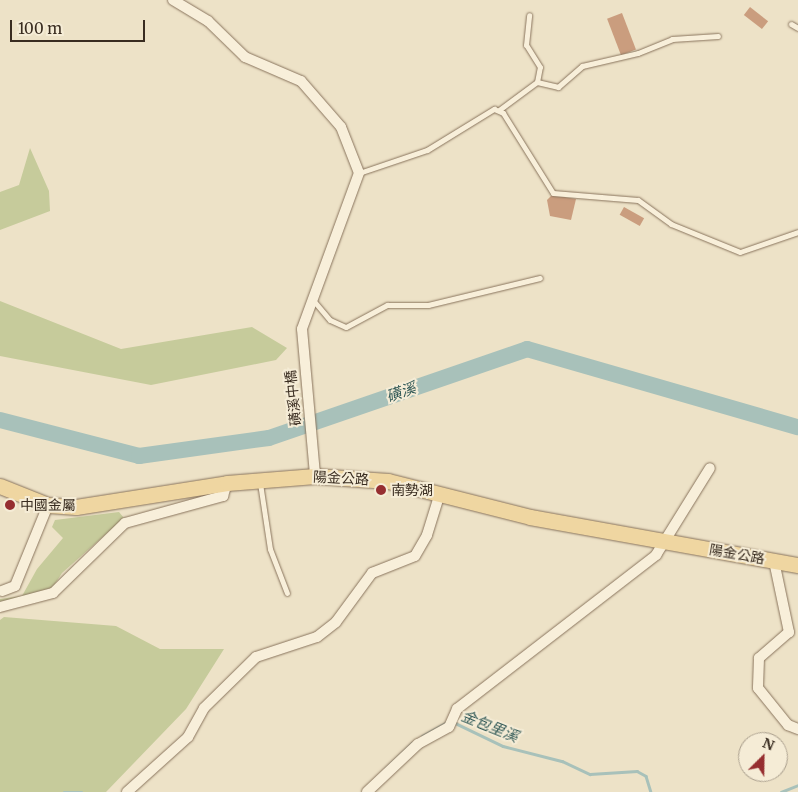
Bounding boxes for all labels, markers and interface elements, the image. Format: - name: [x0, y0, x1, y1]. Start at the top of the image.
- scale bar: [12, 10, 148, 42]
- text: 100 m: [18, 19, 62, 38]
- street label: 磺溪中橋: [282, 369, 304, 427]
- water label: 磺溪: [384, 379, 418, 405]
- street label: 陽金公路: [313, 468, 369, 488]
- place label: 南勢湖: [391, 482, 433, 498]
- marker: 南勢湖: [375, 484, 387, 496]
- place label: 中國金屬: [20, 497, 76, 513]
- marker: 中國金屬: [4, 499, 16, 511]
- street label: 陽金公路: [708, 541, 766, 567]
- water label: 金包里溪: [459, 706, 521, 746]
- north arrow: [738, 732, 788, 782]
- text: N: [760, 734, 777, 755]

